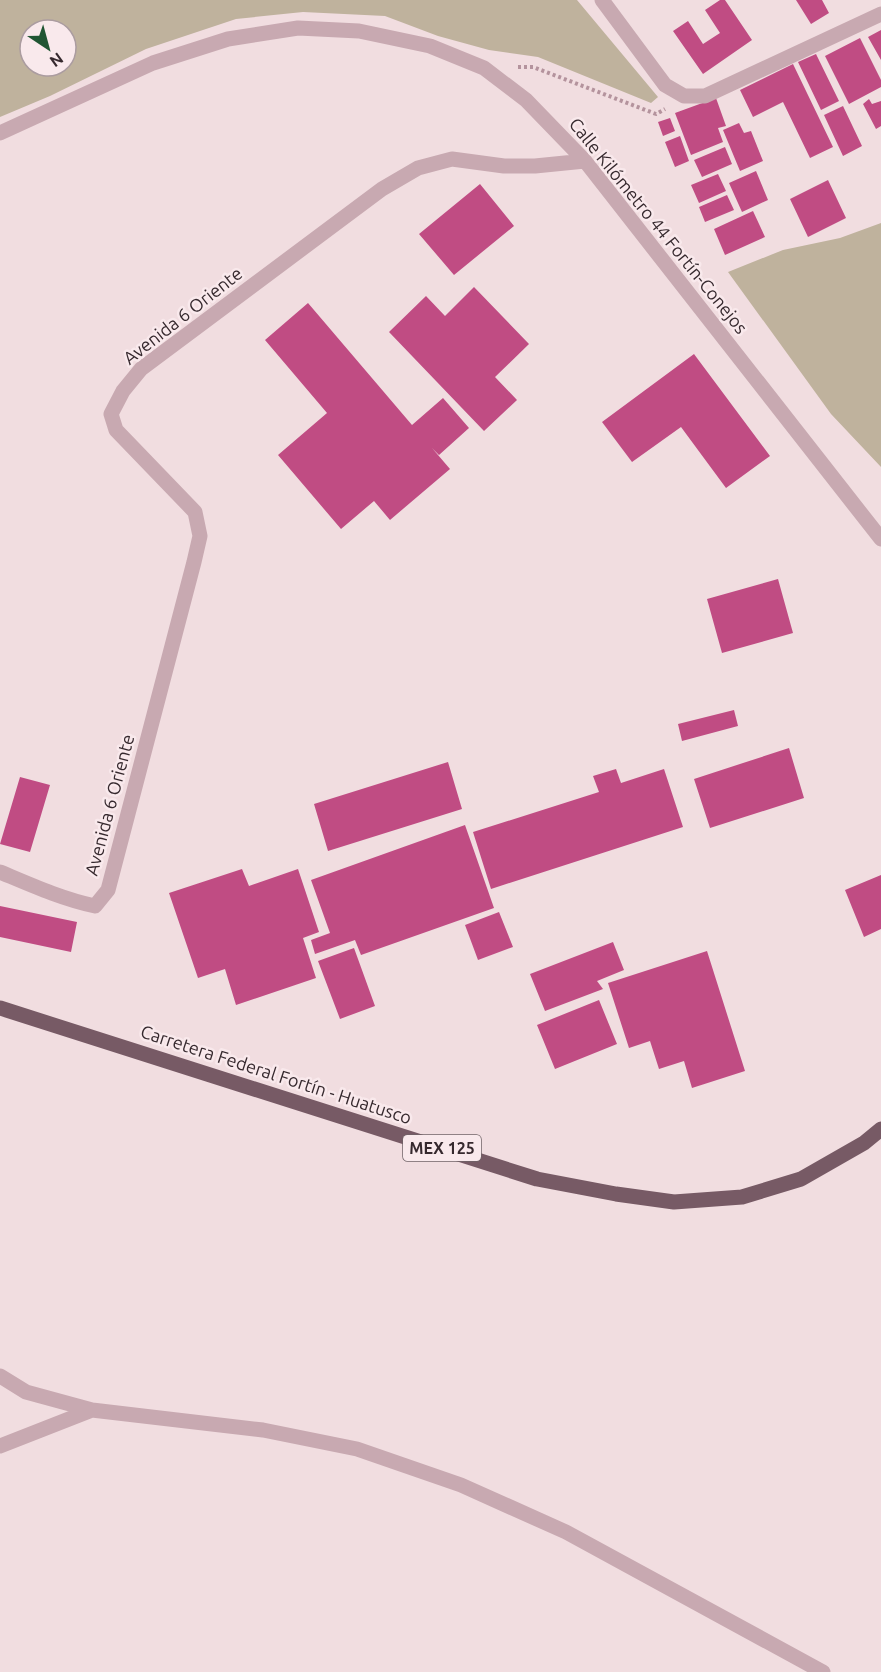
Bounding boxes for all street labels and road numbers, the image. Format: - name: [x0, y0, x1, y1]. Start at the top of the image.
- street label: Calle Kilómetro 44 Fortín-Conejos: [566, 114, 752, 337]
- street label: Avenida 6 Oriente: [119, 263, 246, 368]
- street label: Avenida 6 Oriente: [81, 732, 138, 878]
- street label: Carretera Federal Fortín - Huatusco: [138, 1021, 414, 1127]
- road number: MEX 125: [403, 1135, 481, 1161]

